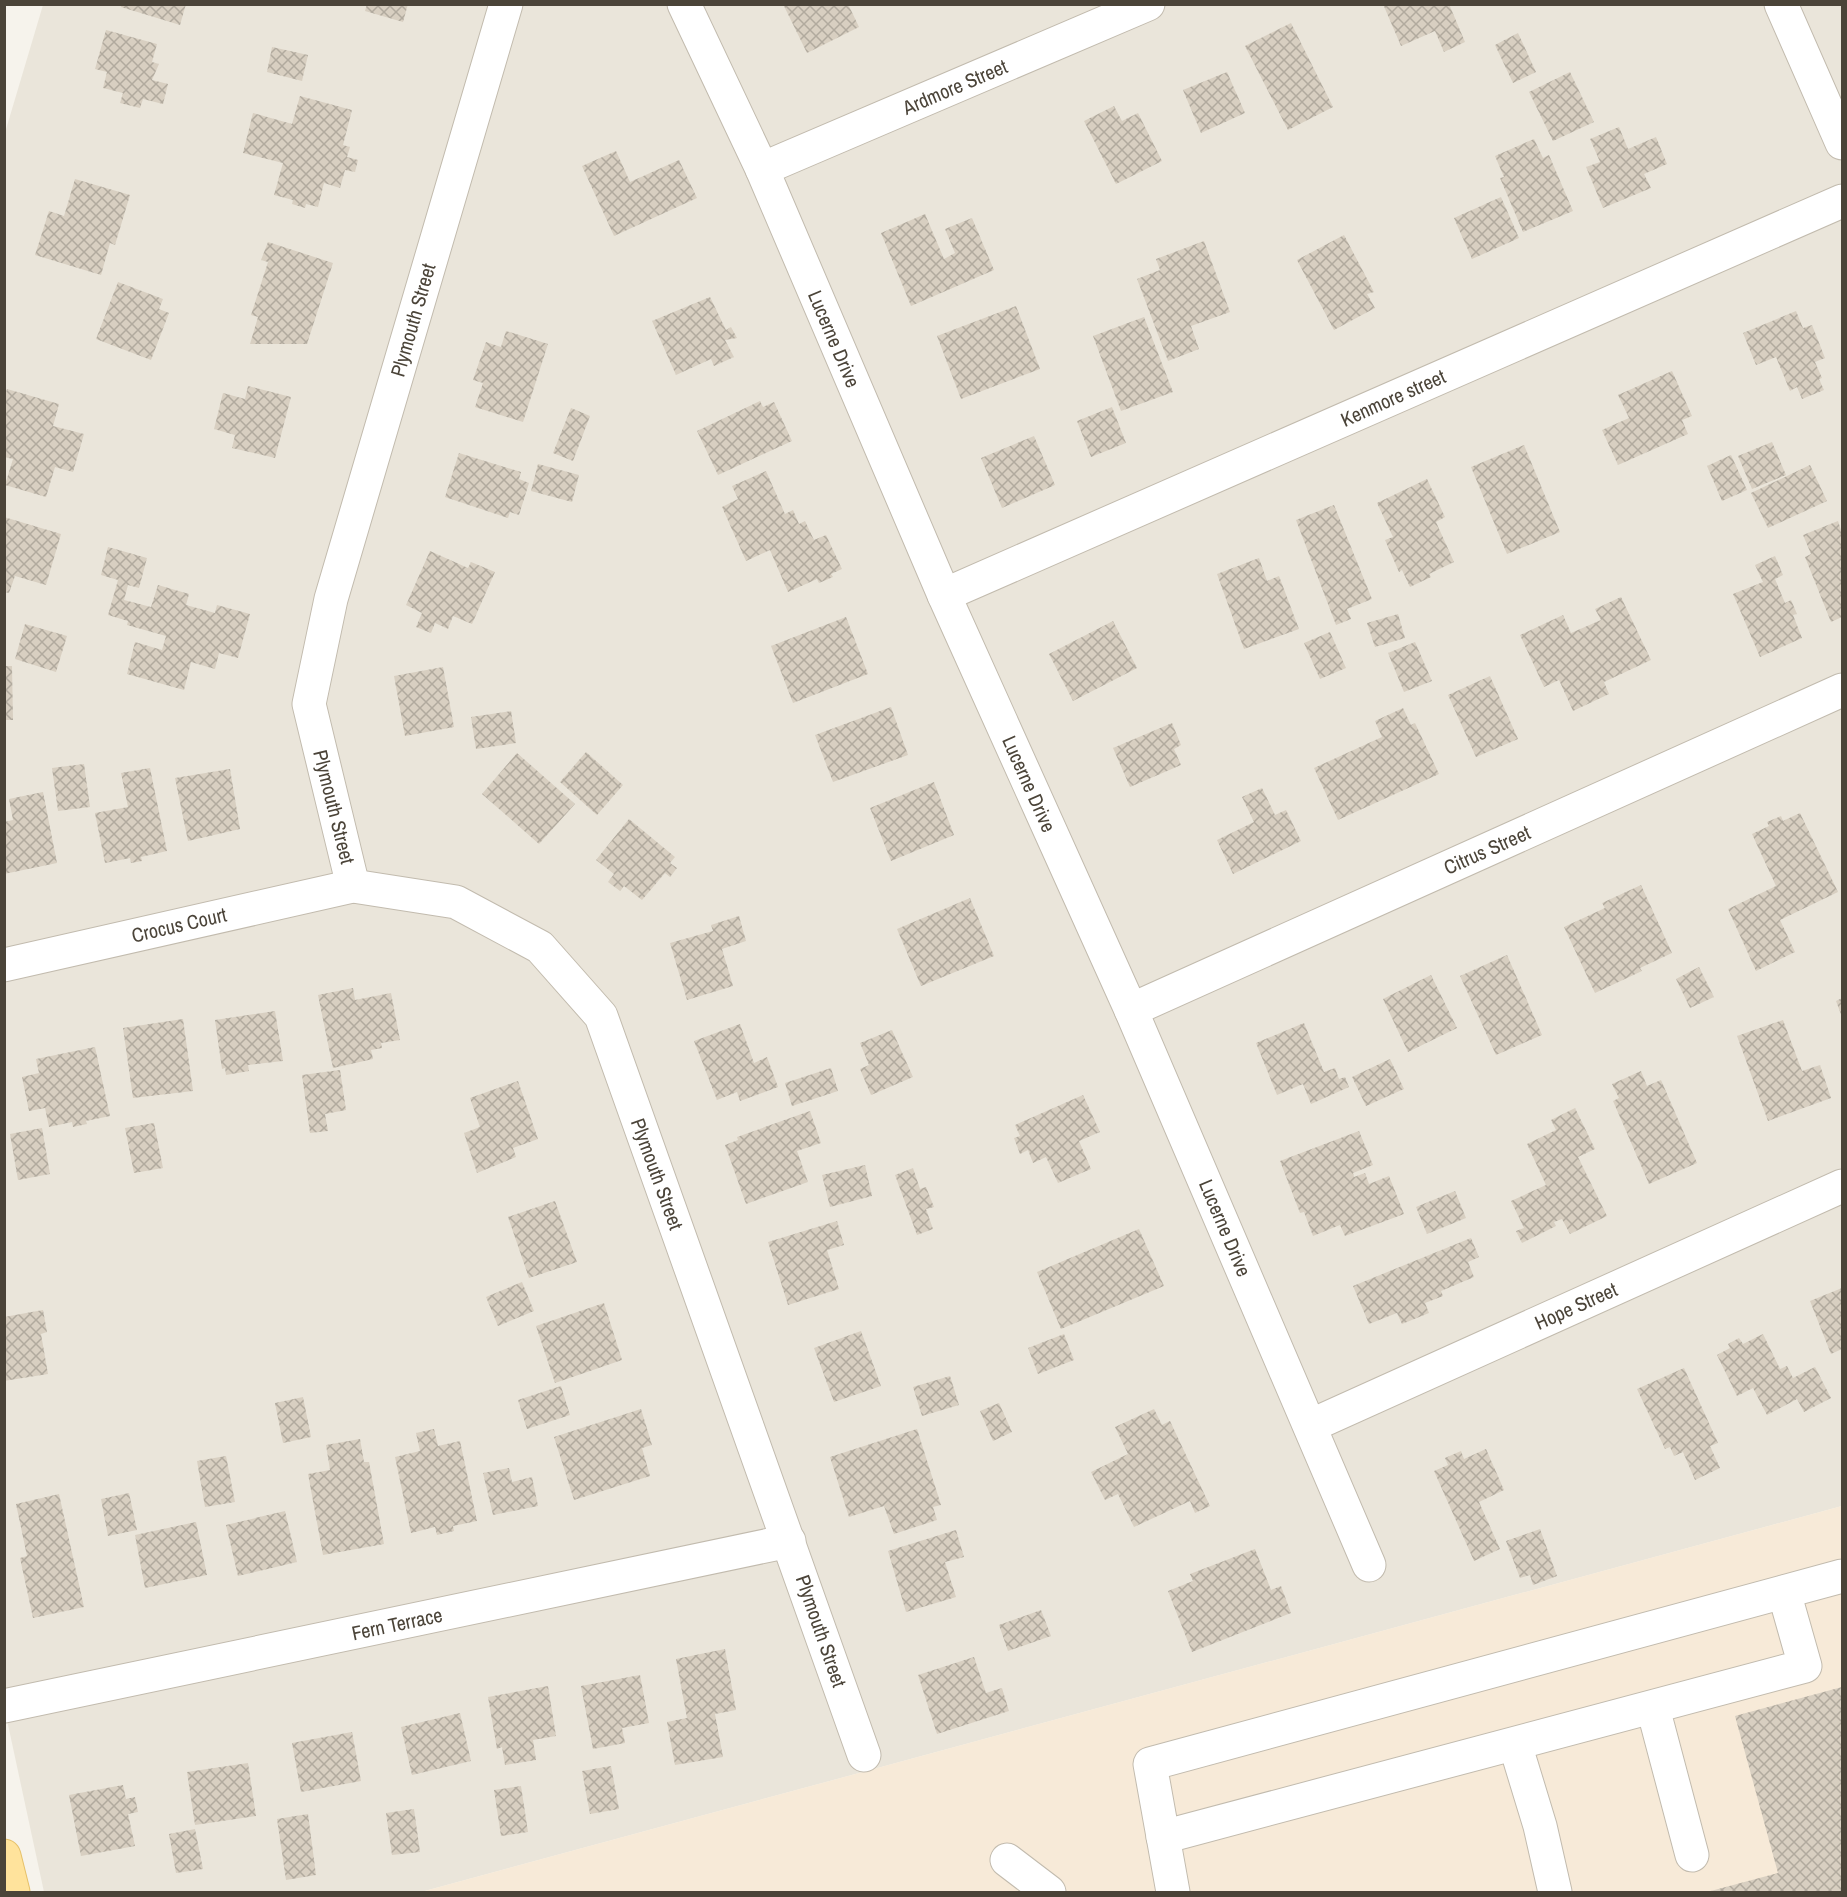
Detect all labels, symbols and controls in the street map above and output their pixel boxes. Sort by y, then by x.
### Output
street label: Ardmore Street [897,52,1012,121]
street label: Plymouth Street [383,260,442,380]
street label: Lucerne Drive [802,286,867,391]
street label: Kenmore street [1336,362,1450,433]
street label: Lucerne Drive [996,731,1063,836]
street label: Plymouth Street [307,747,362,867]
street label: Citrus Street [1439,818,1535,881]
street label: Crocus Court [129,900,229,949]
street label: Plymouth Street [625,1114,690,1234]
street label: Lucerne Drive [1193,1175,1258,1280]
street label: Hope Street [1530,1275,1622,1336]
street label: Plymouth Street [790,1571,853,1691]
street label: Fern Terrace [349,1601,445,1646]

